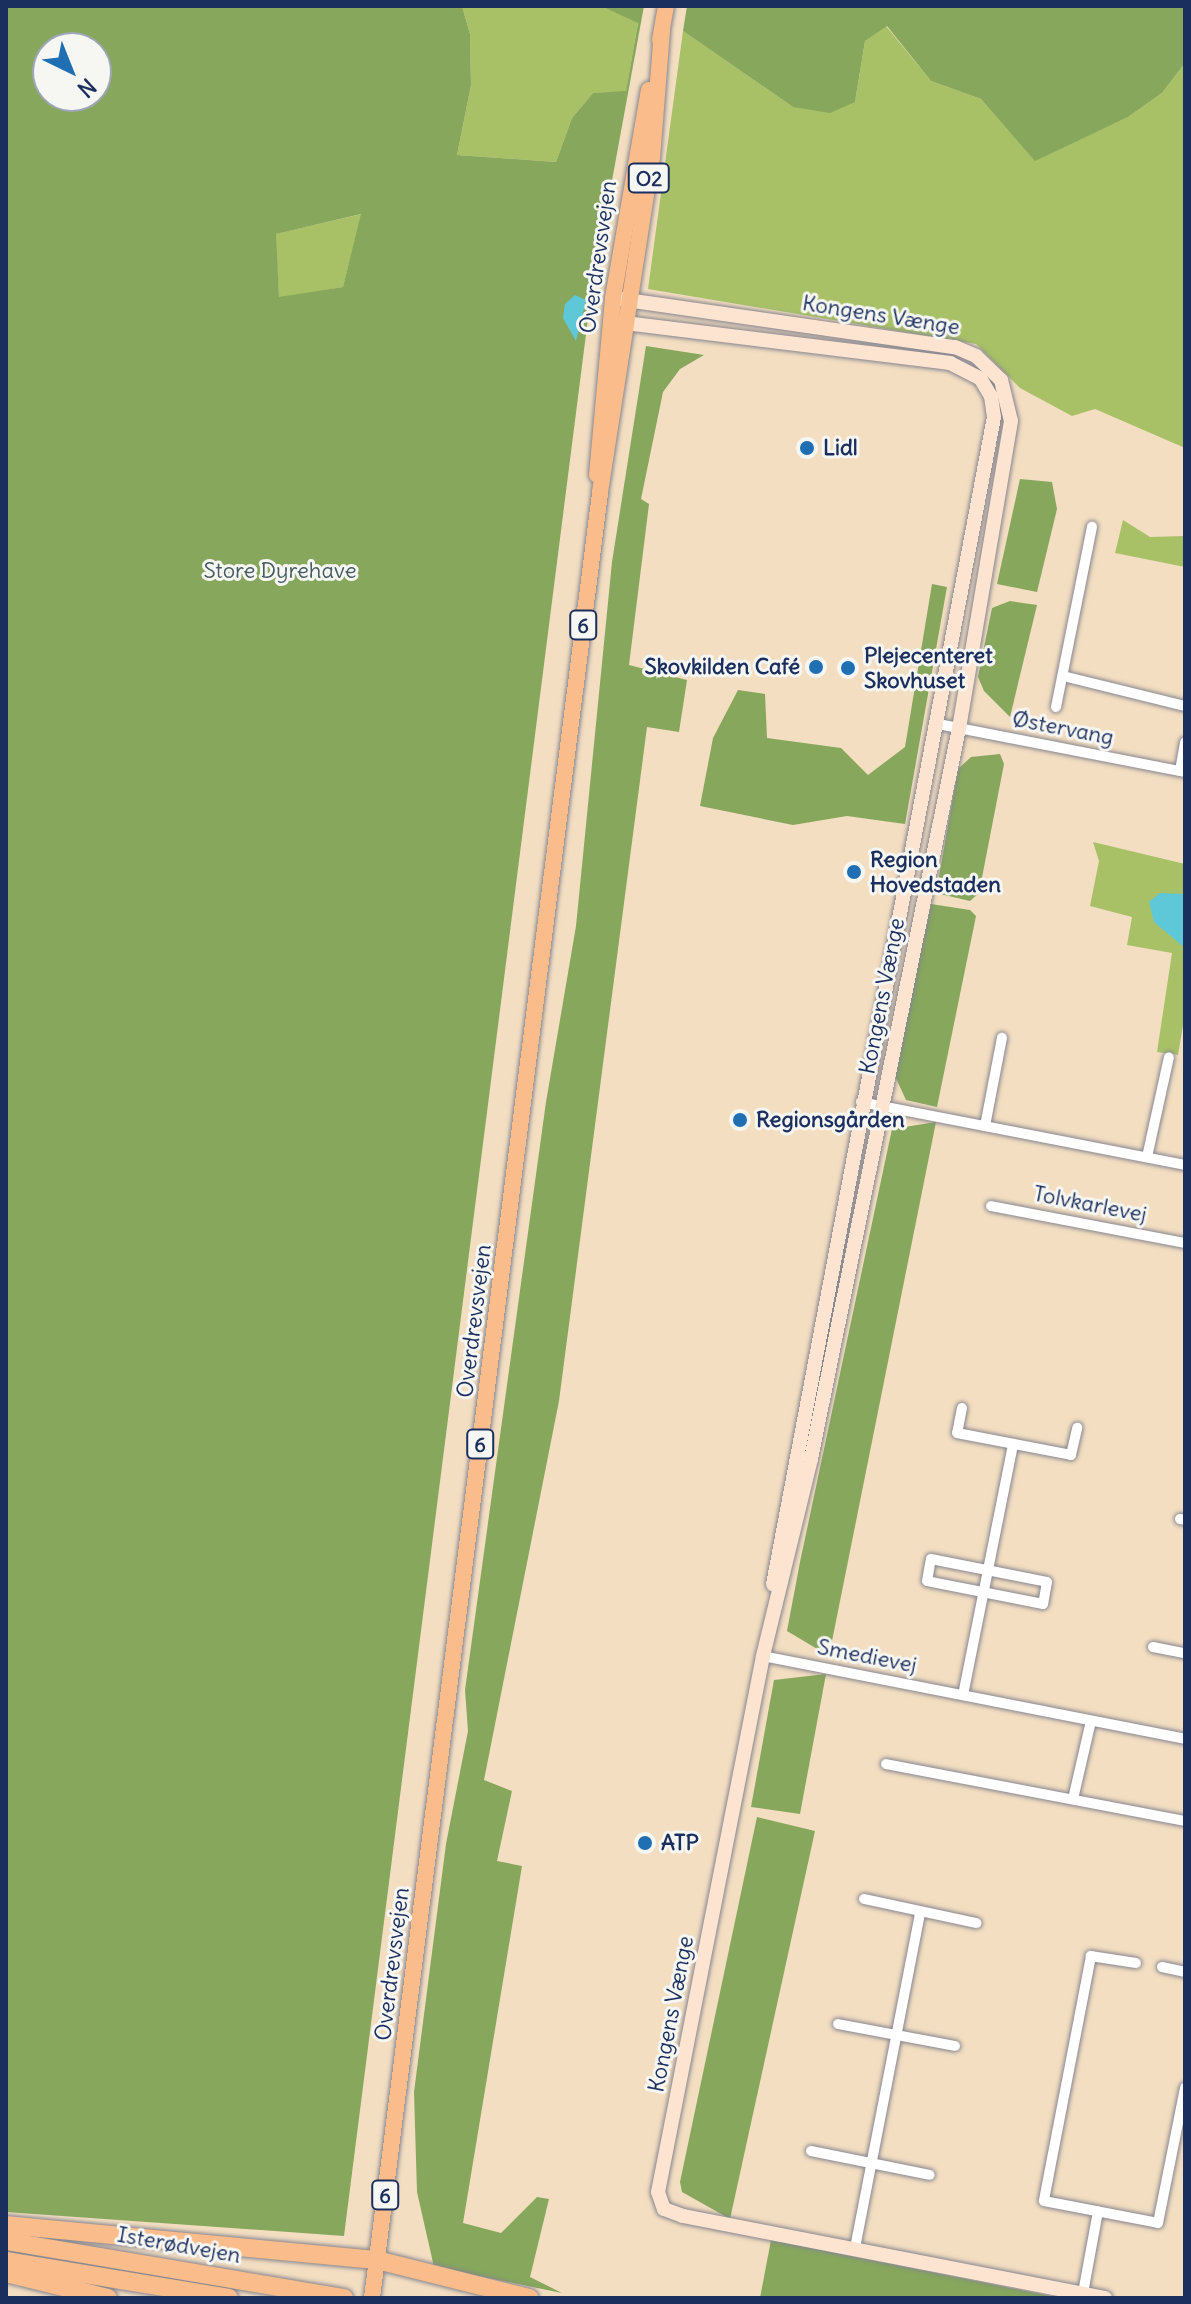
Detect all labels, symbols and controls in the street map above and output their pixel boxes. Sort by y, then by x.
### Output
north arrow [32,32,112,112]
text: N [72,73,102,104]
road number: O2 [627,162,671,194]
street label: Overdrevsvejen [574,179,622,335]
street label: Kongens Vænge [801,290,961,340]
place label: Lidl [823,435,858,461]
marker: Lidl [798,439,816,457]
park label: Store Dyrehave [203,558,357,584]
road number: 6 [569,609,597,641]
place label: Plejecenteret Skovhuset [864,642,993,694]
place label: Skovkilden Café [645,654,800,680]
marker: Skovkilden Café [807,658,825,676]
marker: Plejecenteret Skovhuset [839,659,857,677]
street label: Østervang [1010,705,1116,751]
place label: Region Hovedstaden [870,846,1001,898]
marker: Region Hovedstaden [845,863,863,881]
street label: Kongens Vænge [854,916,910,1076]
place label: Regionsgården [756,1107,905,1133]
marker: Regionsgården [731,1111,749,1129]
street label: Tolvkarlevej [1031,1180,1149,1228]
street label: Overdrevsvejen [452,1243,496,1399]
road number: 6 [466,1428,494,1460]
street label: Smedievej [815,1633,919,1679]
place label: ATP [661,1830,699,1856]
marker: ATP [636,1834,654,1852]
street label: Overdrevsvejen [370,1886,414,2042]
street label: Kongens Vænge [643,1934,699,2094]
road number: 6 [371,2179,399,2211]
street label: Isterødvejen [115,2221,243,2269]

